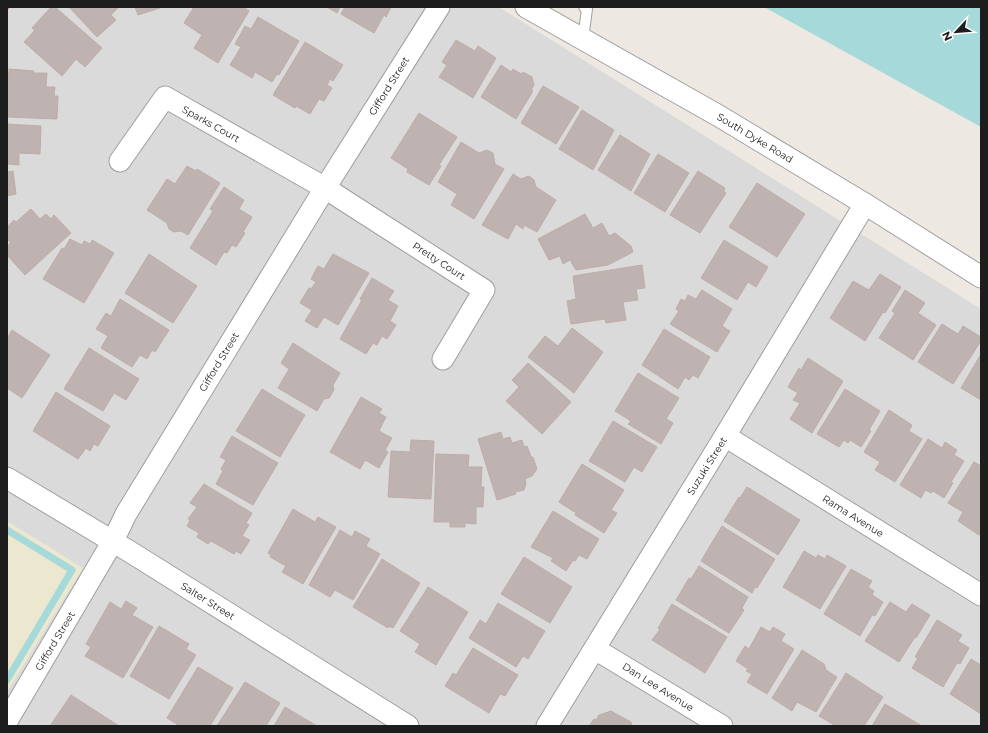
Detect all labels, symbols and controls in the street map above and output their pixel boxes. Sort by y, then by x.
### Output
north arrow [936,12,976,52]
text: N [939,29,955,43]
street label: Gifford Street [366,54,412,118]
street label: Sparks Court [180,103,242,145]
street label: South Dyke Road [714,110,796,166]
street label: Pretty Court [410,239,468,283]
street label: Gifford Street [196,330,242,394]
street label: Suzuki Street [684,434,730,498]
street label: Rama Avenue [820,492,886,540]
street label: Salter Street [179,579,237,623]
street label: Gifford Street [32,609,78,673]
street label: Dan Lee Avenue [620,660,696,714]

